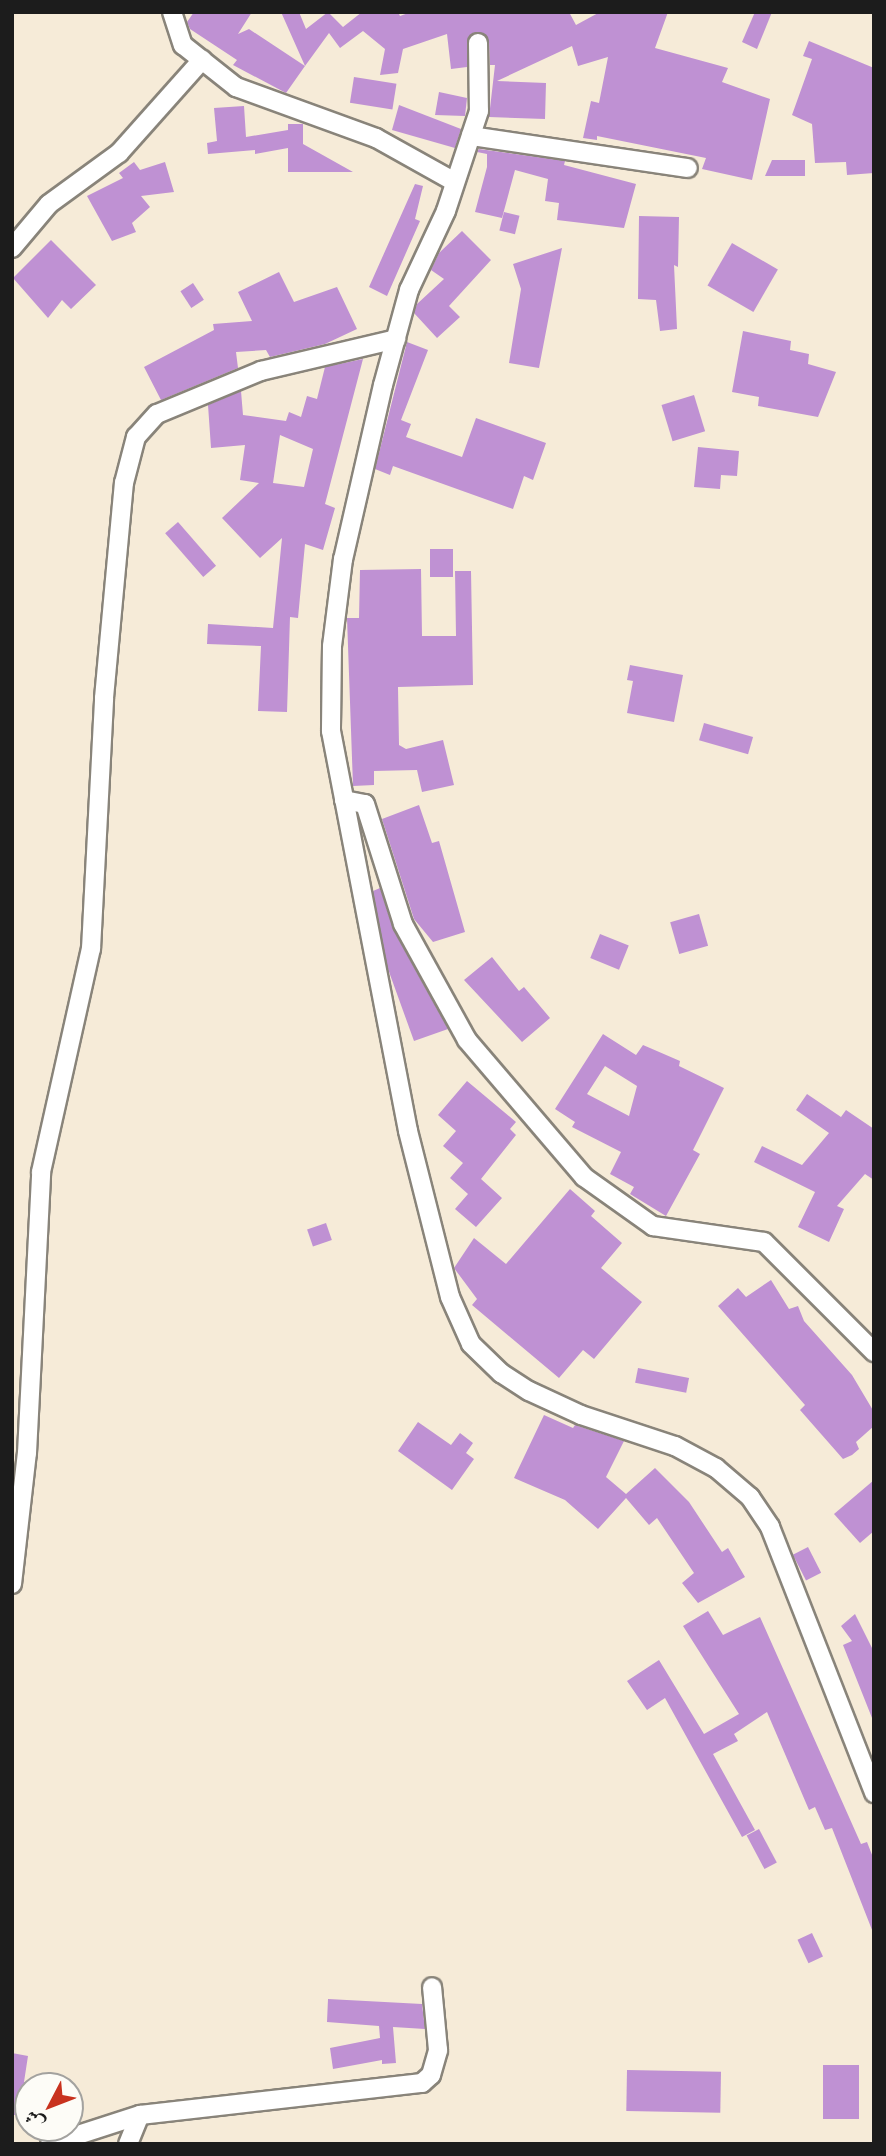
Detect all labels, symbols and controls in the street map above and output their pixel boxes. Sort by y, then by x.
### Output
north arrow [14,2072,84,2142]
text: ش [20,2105,49,2135]

